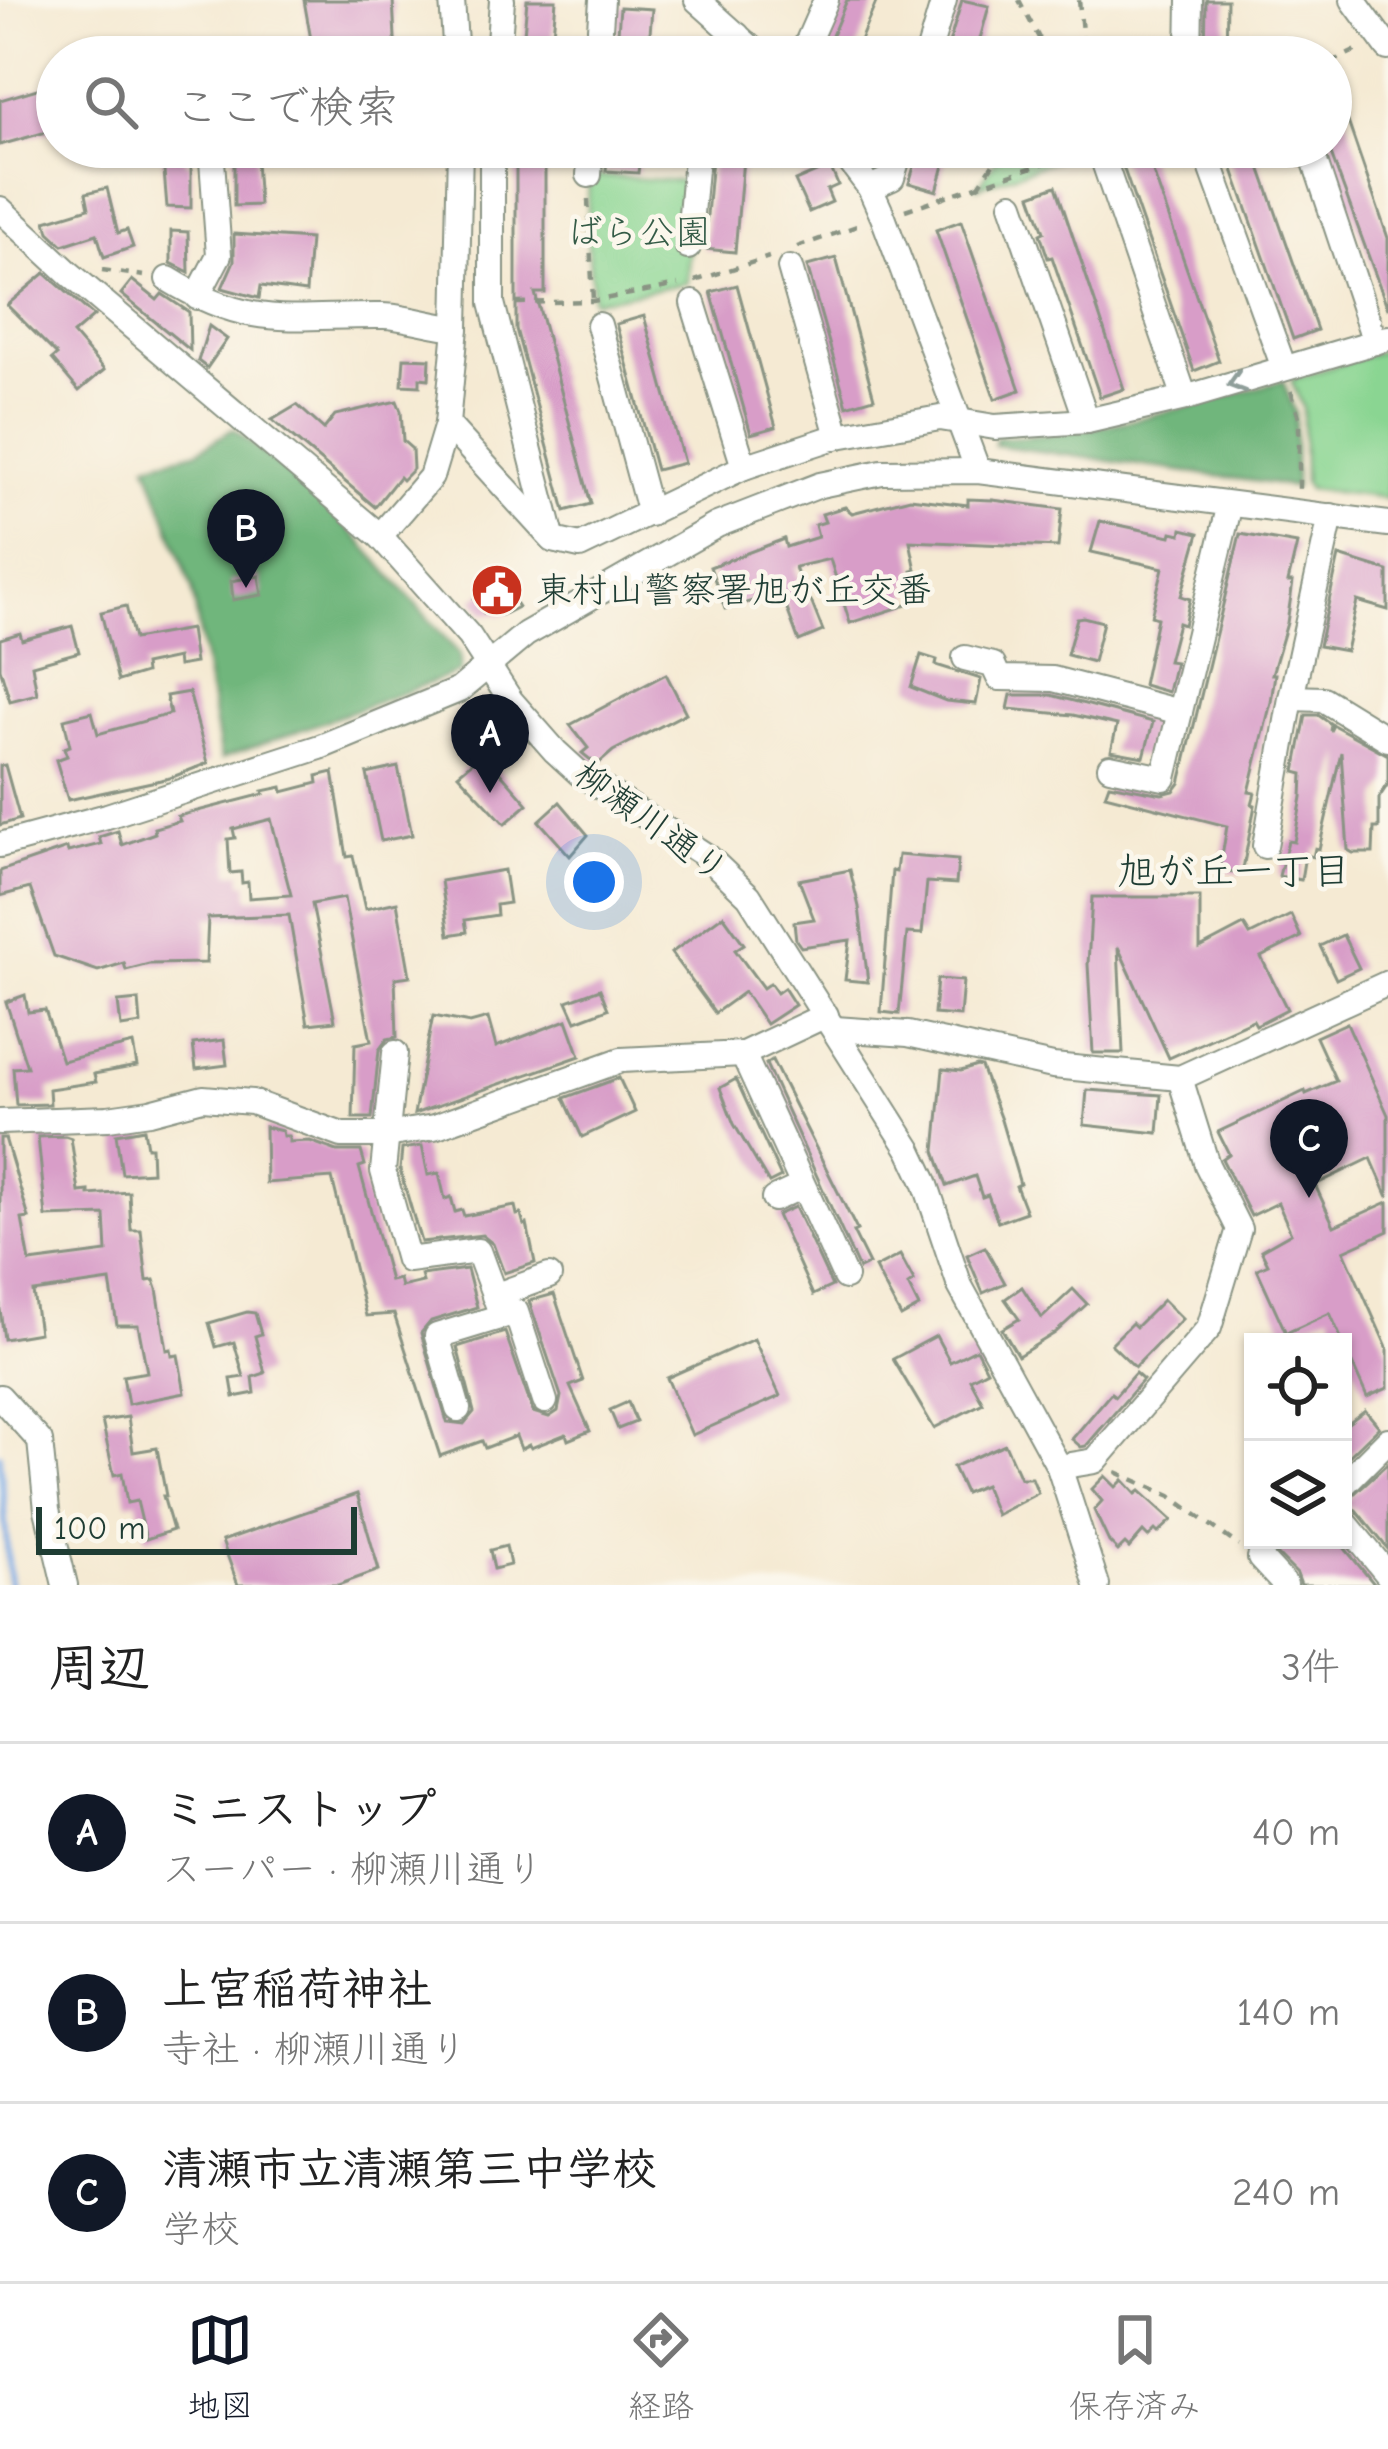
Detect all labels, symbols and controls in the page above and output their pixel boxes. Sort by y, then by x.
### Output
search box [36,36,1352,168]
icon: search [78,69,144,135]
text: ここで検索 [174,81,399,133]
park label: ばら公園 [567,212,711,253]
one-way arrow [1226,369,1247,394]
pin: B [207,489,285,588]
public building icon: 東村山警察署旭が丘交番 [469,562,525,618]
place label: 東村山警察署旭が丘交番 [536,570,932,611]
pin: A [451,694,529,793]
street label: 柳瀬川通り [566,753,736,891]
district label: 旭が丘一丁目 [1117,849,1351,894]
your location [564,852,624,912]
pin: C [1270,1099,1348,1198]
map controls [1244,1333,1352,1549]
button: locate [1244,1333,1352,1441]
button: layers [1244,1441,1352,1549]
scale bar [36,1501,357,1554]
text: 100 m [54,1509,146,1547]
text: 周辺 [48,1639,150,1698]
text: 3件 [1281,1645,1340,1690]
text: ミニストップ [162,1783,437,1835]
text: A [76,1810,98,1855]
text: 40 m [1252,1810,1340,1855]
text: スーパー · 柳瀬川通り [162,1847,544,1892]
text: 上宮稲荷神社 [162,1963,432,2015]
text: B [75,1990,99,2035]
text: 140 m [1237,1990,1340,2035]
text: 寺社 · 柳瀬川通り [162,2027,468,2072]
text: 清瀬市立清瀬第三中学校 [162,2143,657,2195]
text: C [75,2170,99,2215]
text: 240 m [1232,2170,1340,2215]
text: 学校 [162,2207,240,2252]
tab: 地図 [187,2307,253,2427]
tab: 経路 [628,2307,694,2427]
tab: 保存済み [1069,2307,1201,2427]

